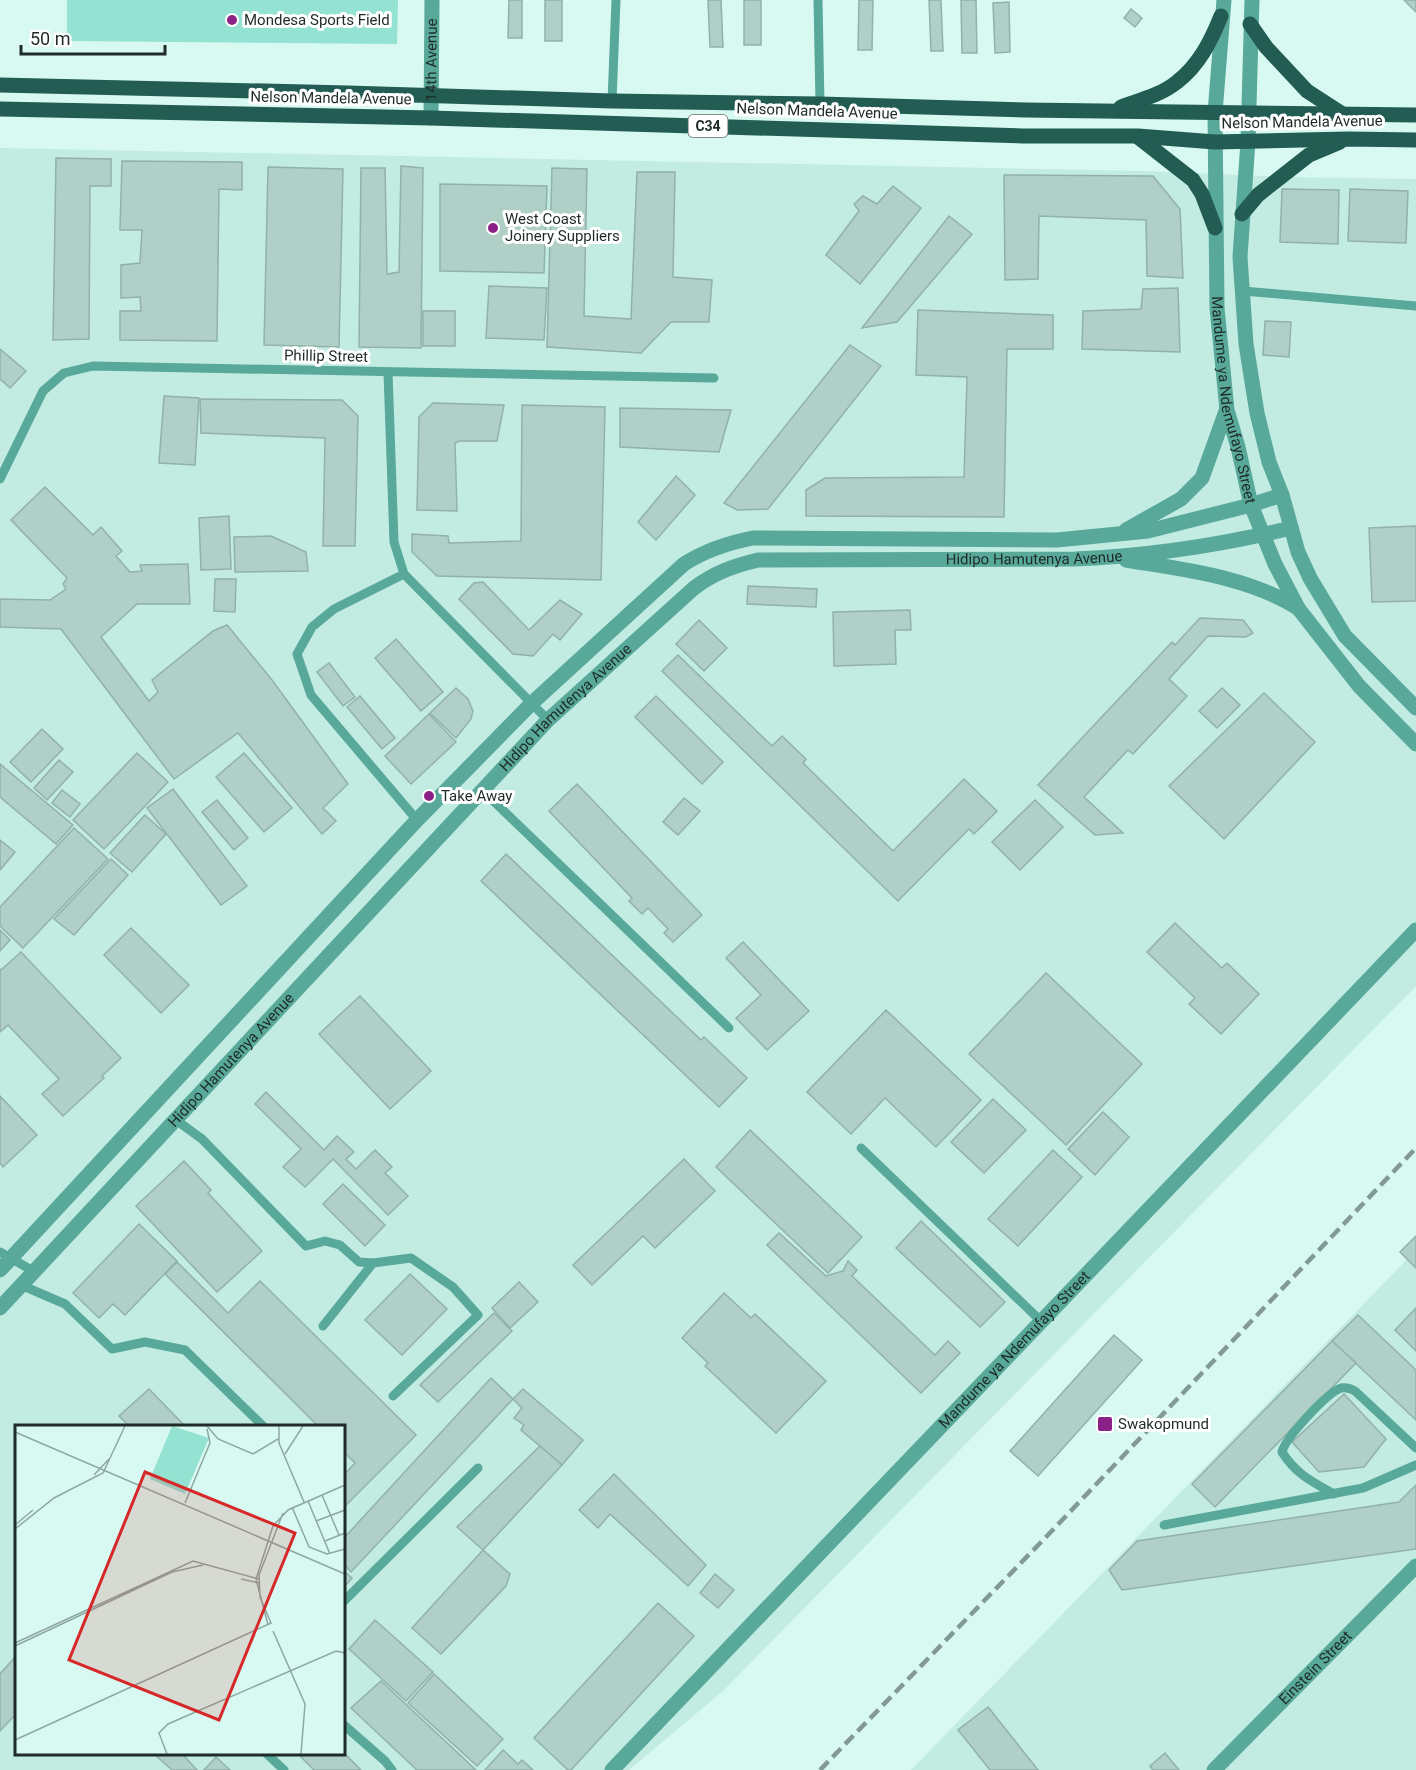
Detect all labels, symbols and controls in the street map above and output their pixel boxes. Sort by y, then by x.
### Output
place label: Mondesa Sports Field [244,11,390,29]
marker: Mondesa Sports Field [225,13,239,27]
scale bar [21,18,165,56]
street label: 14th Avenue [422,18,441,102]
text: 50 m [30,28,70,49]
street label: Nelson Mandela Avenue [250,88,412,108]
street label: Nelson Mandela Avenue [736,99,898,123]
street label: Nelson Mandela Avenue [1221,112,1383,132]
road number: C34 [688,115,728,137]
place label: West Coast Joinery Suppliers [505,210,620,245]
marker: West Coast Joinery Suppliers [486,221,500,235]
street label: Mandume ya Ndemufayo Street [1208,296,1259,506]
street label: Phillip Street [284,346,368,366]
street label: Hidipo Hamutenya Avenue [946,547,1123,568]
street label: Hidipo Hamutenya Avenue [496,640,635,775]
place label: Take Away [441,787,512,805]
marker: Take Away [422,789,436,803]
street label: Hidipo Hamutenya Avenue [164,989,298,1131]
street label: Mandume ya Ndemufayo Street [935,1267,1094,1432]
marker: Swakopmund [1096,1415,1114,1433]
place label: Swakopmund [1118,1415,1209,1433]
inset map [15,1425,345,1755]
street label: Einstein Street [1275,1627,1356,1708]

